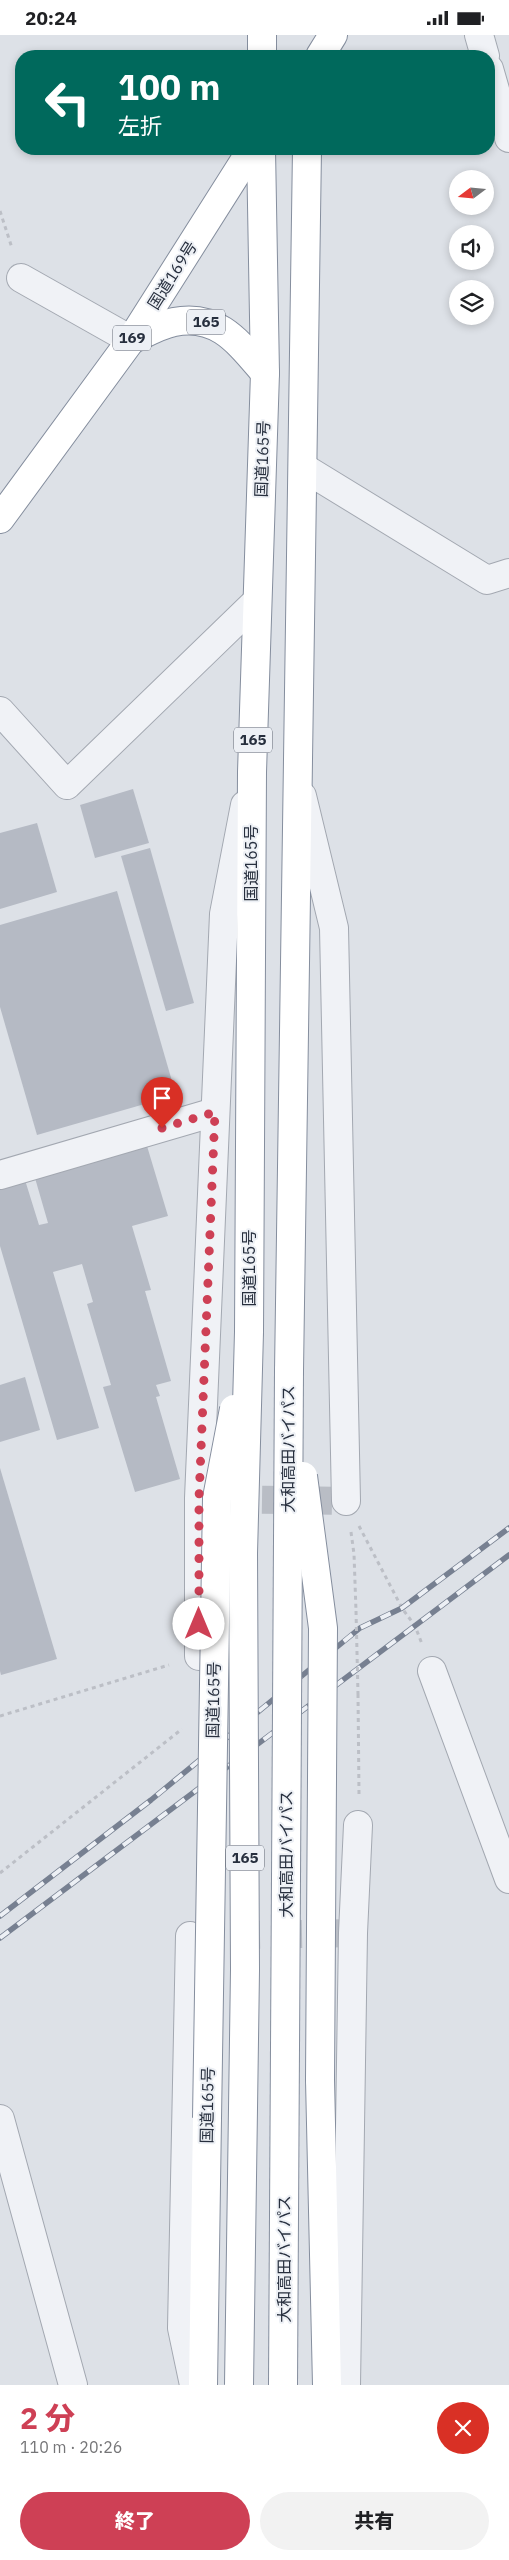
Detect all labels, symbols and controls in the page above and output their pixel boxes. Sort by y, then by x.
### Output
text: 20:24 [25,6,77,30]
text: 100 m [118,64,221,110]
icon: left [35,70,100,135]
text: 左折 [118,111,162,140]
north arrow [449,170,494,215]
map controls [449,170,494,325]
button: sound [449,225,494,270]
street label: 国道169号 [143,237,201,313]
button: layers [449,280,494,325]
road number: 165 [187,309,225,335]
road number: 169 [113,325,151,351]
street label: 国道165号 [251,420,273,498]
road number: 165 [234,727,272,753]
street label: 国道165号 [241,825,261,901]
pin [141,1077,183,1128]
icon: arrive [148,1084,176,1112]
street label: 国道165号 [239,1230,259,1306]
street label: 大和高田バイパス [278,1385,298,1513]
position arrow [172,1597,224,1649]
street label: 国道165号 [202,1661,224,1739]
street label: 大和高田バイパス [276,1790,296,1918]
road number: 165 [226,1845,264,1871]
street label: 国道165号 [196,2066,218,2144]
street label: 大和高田バイパス [274,2195,294,2323]
text: 2 分 [20,2398,75,2437]
button: close [437,2402,489,2454]
text: 110 m · 20:26 [20,2437,122,2457]
button: 終了 [20,2492,250,2550]
button: 共有 [260,2492,489,2550]

